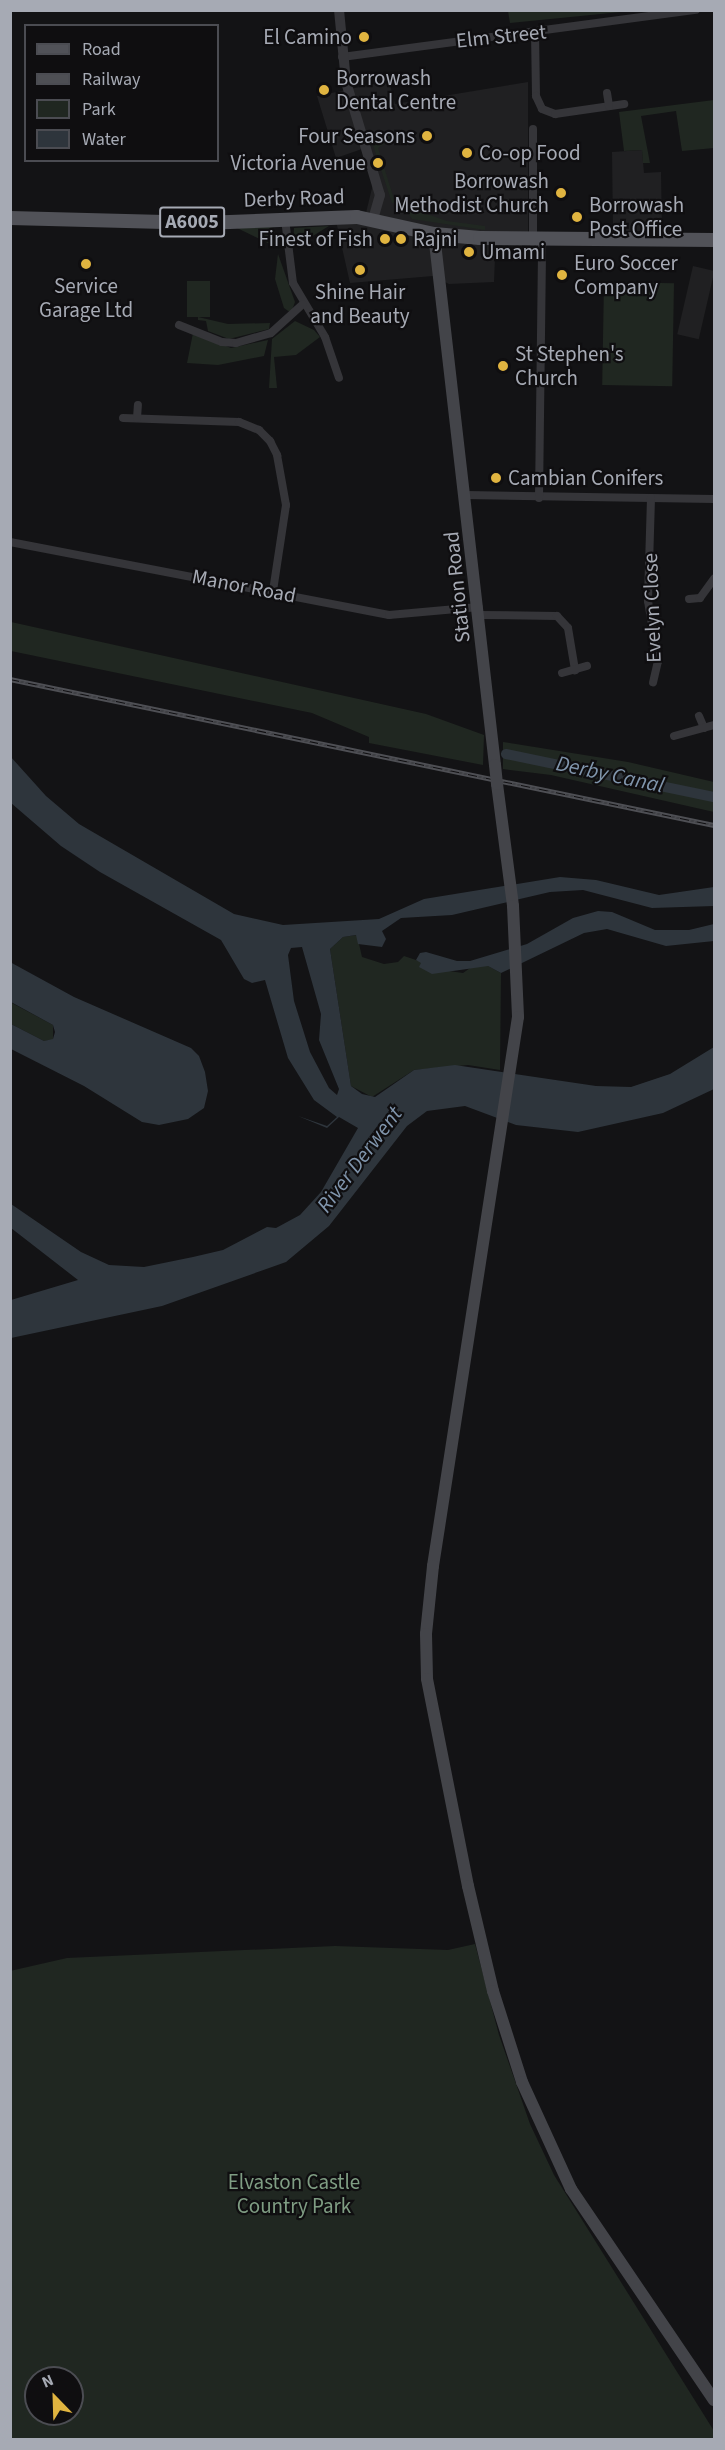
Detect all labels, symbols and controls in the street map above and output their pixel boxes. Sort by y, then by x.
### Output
street label: Elm Street [455,19,547,53]
legend [24,24,219,162]
place label: El Camino [263,24,352,50]
marker: El Camino [357,30,371,44]
text: Road [82,37,121,62]
place label: Borrowash Dental Centre [336,65,456,115]
text: Railway [82,67,141,92]
marker: Borrowash Dental Centre [317,83,331,97]
text: Park [82,97,116,122]
place label: Four Seasons [298,123,415,149]
text: Water [82,127,126,152]
marker: Four Seasons [420,129,434,143]
place label: Co-op Food [479,140,581,166]
marker: Co-op Food [460,146,474,160]
place label: Victoria Avenue [231,150,366,176]
marker: Victoria Avenue [371,156,385,170]
place label: Borrowash Methodist Church [394,168,549,218]
street label: Derby Road [243,184,345,212]
marker: Borrowash Methodist Church [554,186,568,200]
place label: Borrowash Post Office [589,192,684,242]
road number: A6005 [159,205,225,239]
marker: Borrowash Post Office [570,210,584,224]
place label: Finest of Fish [258,226,373,252]
place label: Rajni [413,226,457,252]
marker: Finest of Fish [378,232,392,246]
marker: Rajni [394,232,408,246]
place label: Umami [481,239,545,265]
marker: Umami [462,245,476,259]
place label: Euro Soccer Company [574,250,678,300]
marker: Service Garage Ltd [79,257,93,271]
marker: Shine Hair and Beauty [353,263,367,277]
marker: Euro Soccer Company [555,268,569,282]
place label: Service Garage Ltd [39,273,133,323]
place label: Shine Hair and Beauty [310,279,410,329]
place label: St Stephen's Church [515,341,624,391]
marker: St Stephen's Church [496,359,510,373]
place label: Cambian Conifers [508,465,663,491]
marker: Cambian Conifers [489,471,503,485]
street label: Station Road [439,530,475,644]
street label: Evelyn Close [637,553,667,663]
street label: Manor Road [190,564,298,608]
water label: Derby Canal [554,751,666,799]
water label: River Derwent [312,1102,408,1218]
park label: Elvaston Castle Country Park [228,2169,360,2219]
north arrow [24,2366,84,2426]
text: N [39,2369,57,2393]

